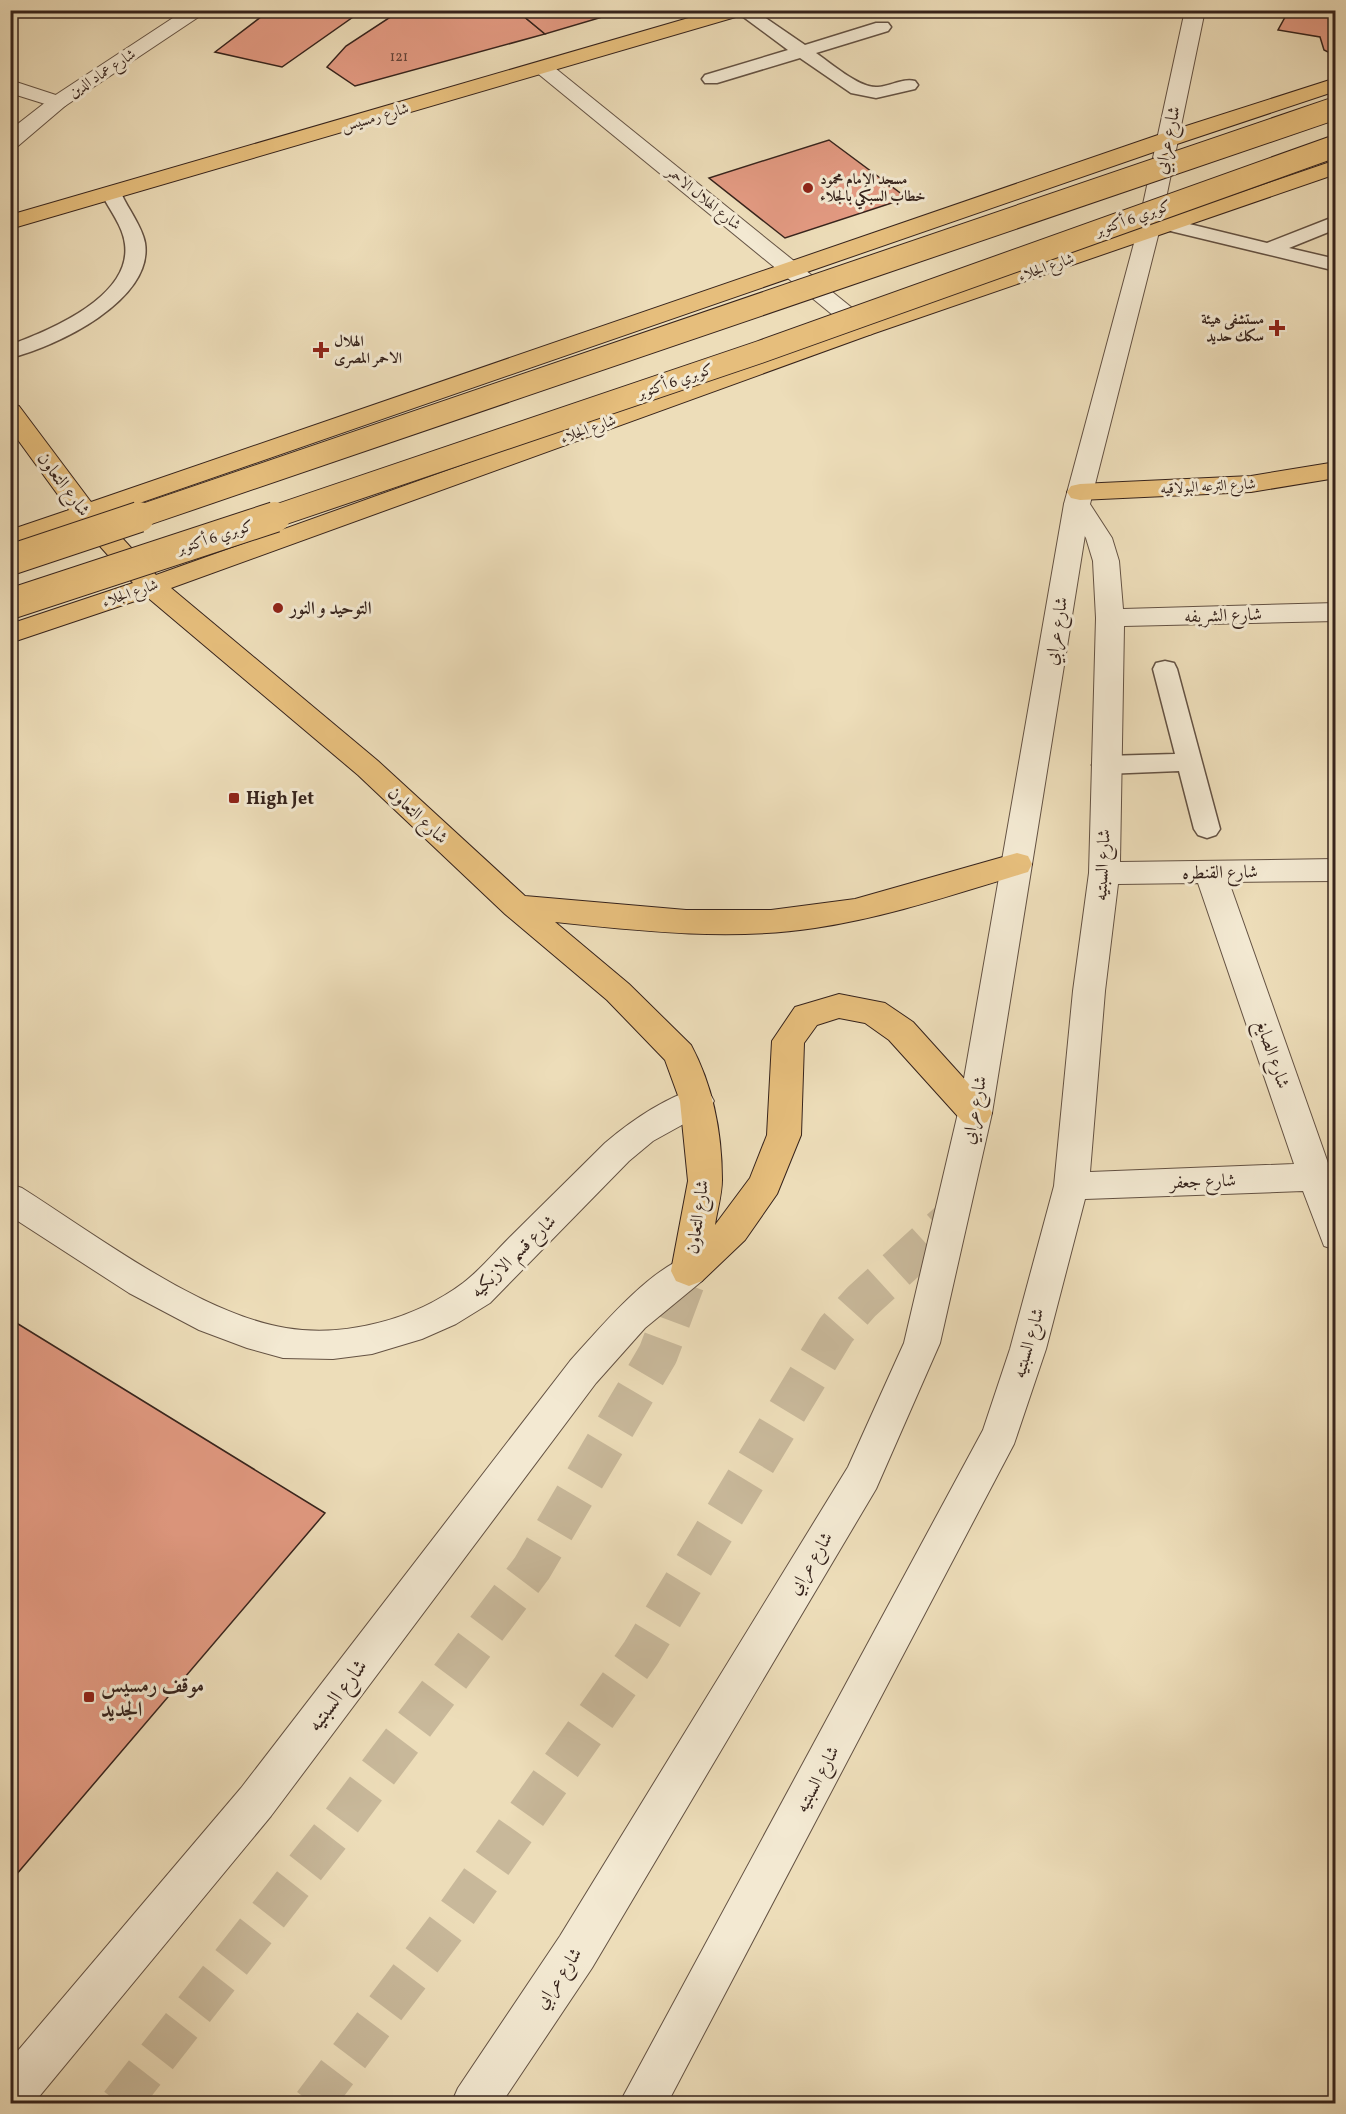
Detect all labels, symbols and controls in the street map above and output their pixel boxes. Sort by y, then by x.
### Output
street label: شارع عماد الدين [65,45,141,105]
house number: 121 [390,48,408,67]
street label: شارع رمسيس [339,99,412,139]
street label: شارع عرابي [1149,104,1189,177]
street label: شارع الهلال الاحمر [659,161,745,237]
place label: مسجد الإمام محمود خطاب السبكي بالجلاء [820,170,926,210]
marker: مسجد الإمام محمود خطاب السبكي بالجلاء [801,181,815,195]
street label: كوبري 6 أكتوبر [1090,194,1174,243]
street label: شارع الجلاء [1016,249,1078,289]
place label: مستشفى هيئة سكك حديد [1201,310,1264,348]
marker: مستشفى هيئة سكك حديد [1268,319,1286,337]
place label: الهلال الاحمر المصرى [334,332,402,370]
marker: الهلال الاحمر المصرى [312,341,330,359]
street label: كوبري 6 أكتوبر [632,358,716,406]
street label: شارع الجلاء [558,411,620,451]
street label: شارع التعاون [30,448,95,523]
street label: شارع الترعه البولاقيه [1160,475,1257,501]
street label: كوبري 6 أكتوبر [172,514,256,561]
street label: شارع الجلاء [100,575,162,615]
street label: شارع عرابي [1040,595,1076,667]
place label: التوحيد و النور [288,597,372,622]
marker: التوحيد و النور [271,601,285,615]
street label: شارع الشريفه [1184,603,1262,631]
street label: شارع التعاون [381,782,453,851]
place label: High Jet [246,787,314,812]
marker: High Jet [227,791,241,805]
street label: شارع السبتيه [1089,828,1119,902]
street label: شارع القنطره [1182,860,1258,888]
street label: شارع الصايغ [1246,1017,1295,1093]
street label: شارع عرابي [957,1074,995,1147]
street label: شارع جعفر [1168,1169,1237,1197]
street label: شارع التعاون [681,1179,717,1256]
street label: شارع قسم الازبكيه [466,1210,565,1307]
street label: شارع السبتيه [1007,1305,1052,1382]
street label: شارع عرابي [783,1528,841,1600]
street label: شارع السبتيه [301,1654,377,1739]
place label: موقف رمسيس الجديد [101,1672,204,1725]
marker: موقف رمسيس الجديد [82,1690,96,1704]
street label: شارع السبتيه [790,1742,847,1818]
street label: شارع عرابي [530,1943,590,2015]

